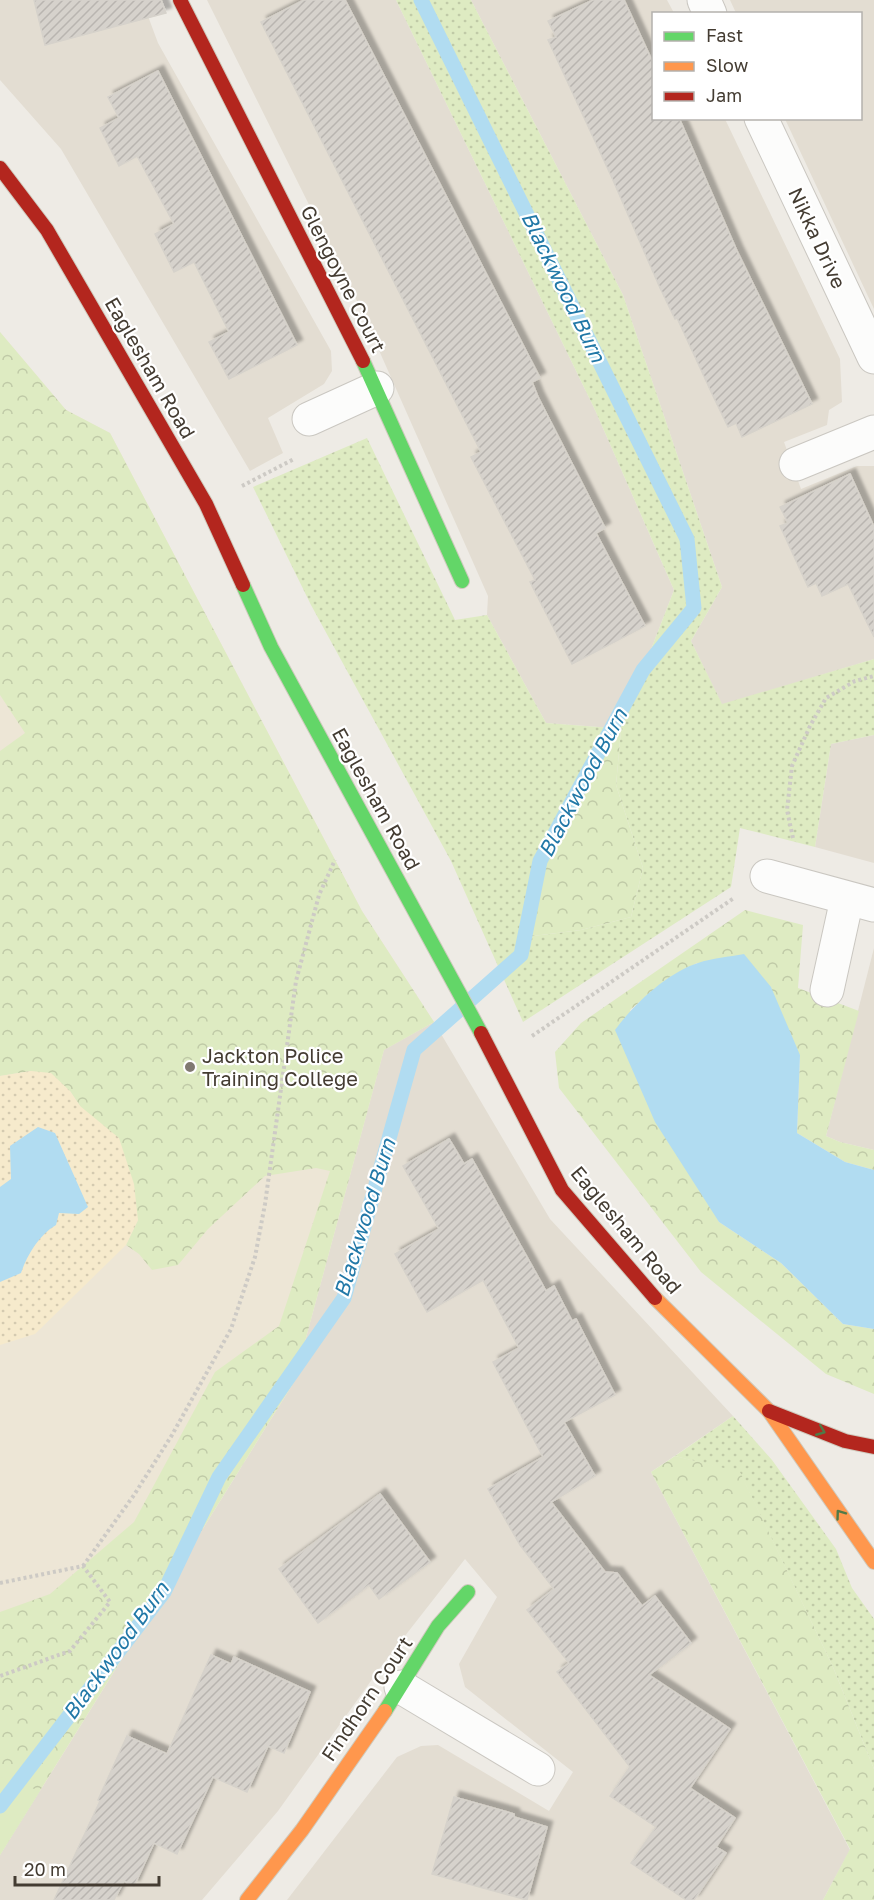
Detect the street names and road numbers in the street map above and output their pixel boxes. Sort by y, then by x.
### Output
street label: Nikka Drive [784,183,852,292]
street label: Glengoyne Court [296,201,391,356]
street label: Eaglesham Road [101,293,201,442]
street label: Eaglesham Road [328,723,426,874]
street label: Eaglesham Road [566,1161,687,1298]
street label: Findhorn Court [316,1632,417,1765]

